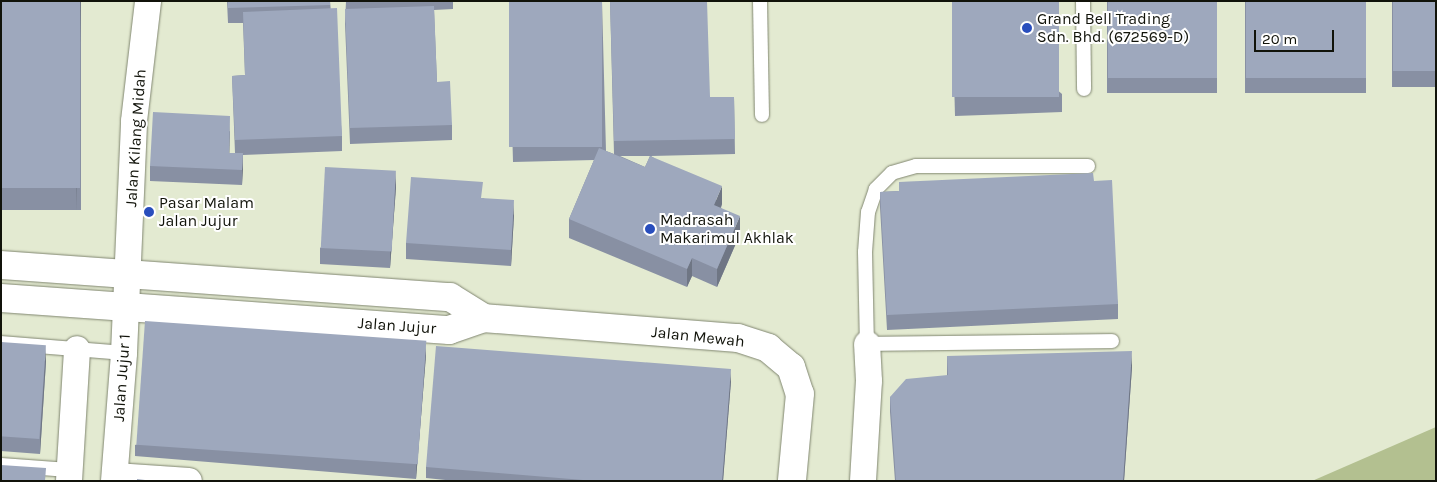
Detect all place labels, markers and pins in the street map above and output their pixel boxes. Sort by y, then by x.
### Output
place label: Grand Bell Trading Sdn. Bhd. (672569-D) [1037,9,1189,47]
marker: Grand Bell Trading Sdn. Bhd. (672569-D) [1021,22,1033,34]
place label: Pasar Malam Jalan Jujur [159,193,254,231]
marker: Pasar Malam Jalan Jujur [143,206,155,218]
place label: Madrasah Makarimul Akhlak [660,210,794,248]
marker: Madrasah Makarimul Akhlak [644,223,656,235]

